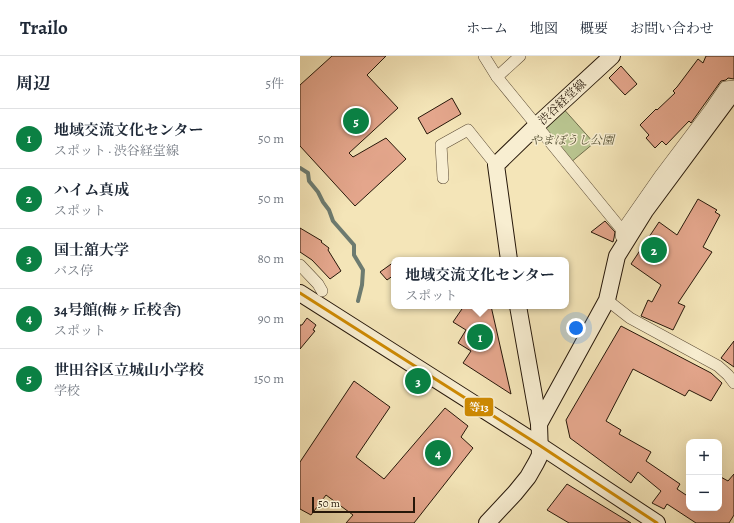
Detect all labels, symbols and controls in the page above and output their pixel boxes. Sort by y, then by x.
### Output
text: Trailo [20,15,68,41]
text: ホーム [466,19,508,38]
text: 地図 [530,19,558,38]
text: 概要 [580,19,608,38]
text: お問い合わせ [630,19,714,38]
text: 周辺 [16,72,50,95]
text: 5件 [265,75,284,92]
street label: 渋谷経堂線 [535,76,589,128]
pin: 5 [343,106,369,136]
text: 地域交流文化センター [54,120,203,140]
text: 1 [27,130,31,147]
text: 50 m [258,130,284,147]
park label: やまぼうし公園 [530,132,616,148]
text: スポット · 渋谷経堂線 [54,142,179,159]
text: ハイム真成 [54,180,129,200]
text: 2 [26,190,32,207]
text: 50 m [258,190,284,207]
text: スポット [54,202,106,219]
pin: 2 [641,235,667,265]
text: 国士舘大学 [54,240,129,260]
text: 3 [26,250,32,267]
text: 80 m [257,250,284,267]
popup [391,257,569,309]
text: バス停 [54,262,93,279]
text: 地域交流文化センター [405,265,555,285]
text: スポット [405,287,457,304]
text: 34号館(梅ヶ丘校舎) [54,300,181,320]
text: 4 [26,310,32,327]
text: 90 m [258,310,284,327]
your location [566,318,586,338]
text: スポット [54,322,106,339]
pin: 1 [467,322,493,352]
text: 世田谷区立城山小学校 [54,360,204,380]
pin: 3 [405,366,431,396]
text: 5 [26,370,32,387]
text: 150 m [254,370,284,387]
text: 学校 [54,382,80,399]
line badge: 等13 [464,397,494,417]
text: 等13 [469,400,489,415]
pin: 4 [425,438,451,468]
map controls [686,439,722,511]
button: + [686,439,722,475]
button: − [686,475,722,511]
scale bar [312,495,415,514]
text: 50 m [318,496,340,511]

